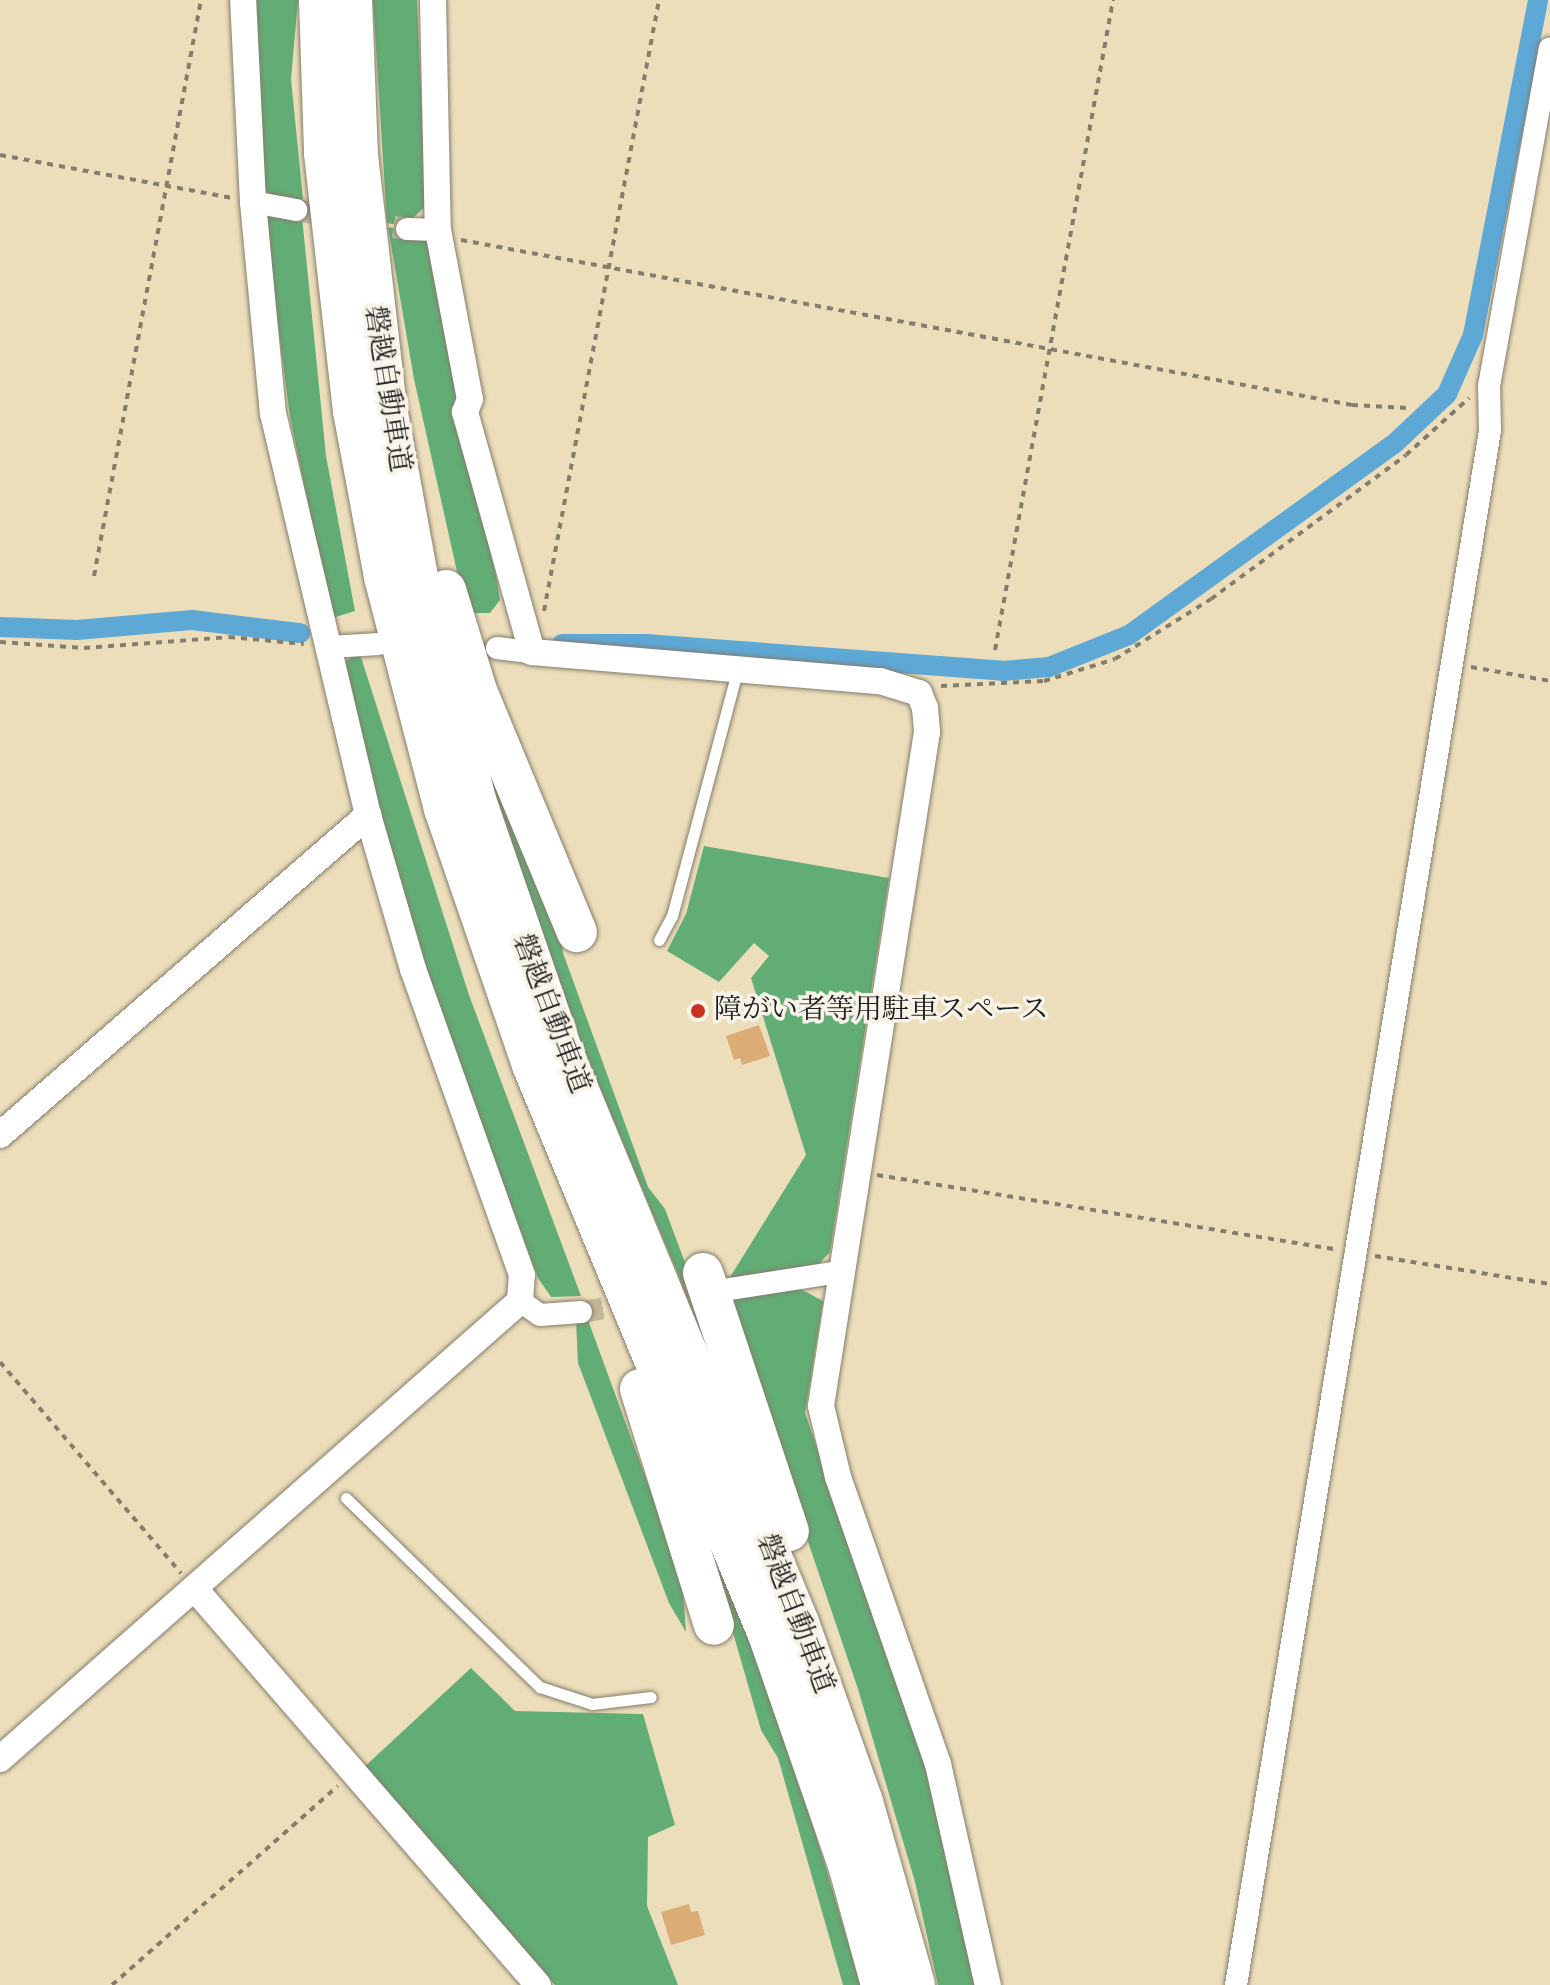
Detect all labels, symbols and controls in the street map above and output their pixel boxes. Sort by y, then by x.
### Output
street label: 磐越自動車道 [356,303,416,475]
street label: 磐越自動車道 [504,930,596,1098]
place label: 障がい者等用駐車スペース [714,994,1050,1028]
marker: 障がい者等用駐車スペース [689,1002,707,1020]
street label: 磐越自動車道 [748,1530,840,1698]

